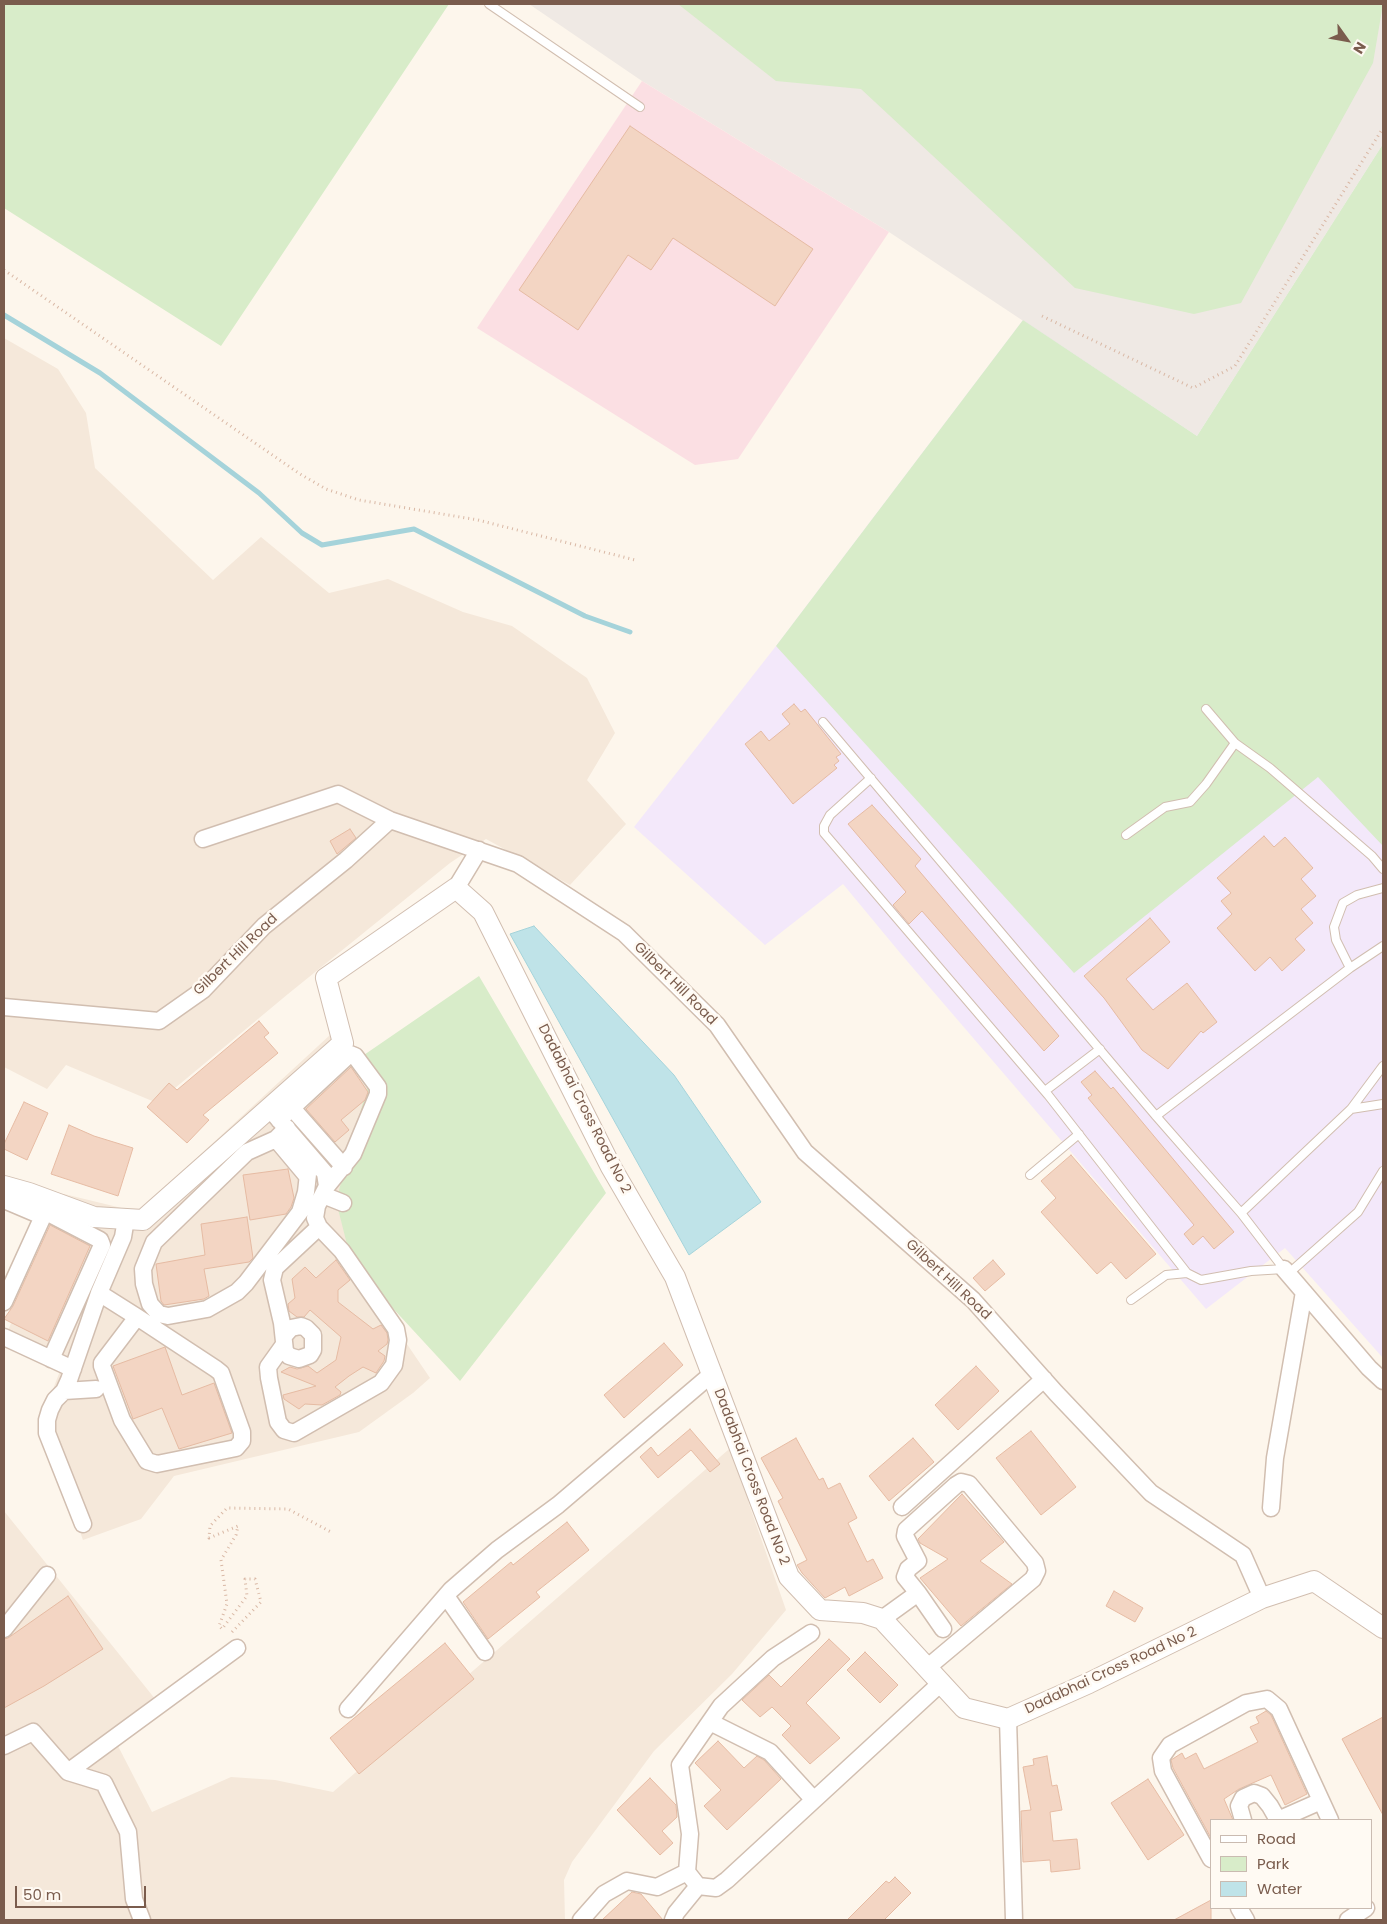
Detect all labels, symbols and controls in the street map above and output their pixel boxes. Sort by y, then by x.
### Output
north arrow [1322,15,1372,65]
text: N [1348,38,1371,58]
street label: Gilbert Hill Road [191,911,281,999]
street label: Gilbert Hill Road [630,939,720,1029]
street label: Dadabhai Cross Road No 2 [534,1022,634,1196]
street label: Gilbert Hill Road [902,1236,994,1324]
street label: Dadabhai Cross Road No 2 [710,1386,792,1568]
street label: Dadabhai Cross Road No 2 [1023,1624,1199,1718]
legend [1210,1819,1372,1909]
text: Road [1257,1828,1296,1849]
text: Park [1257,1853,1289,1874]
scale bar [18,1876,149,1908]
text: Water [1257,1878,1302,1899]
text: 50 m [23,1884,61,1905]

